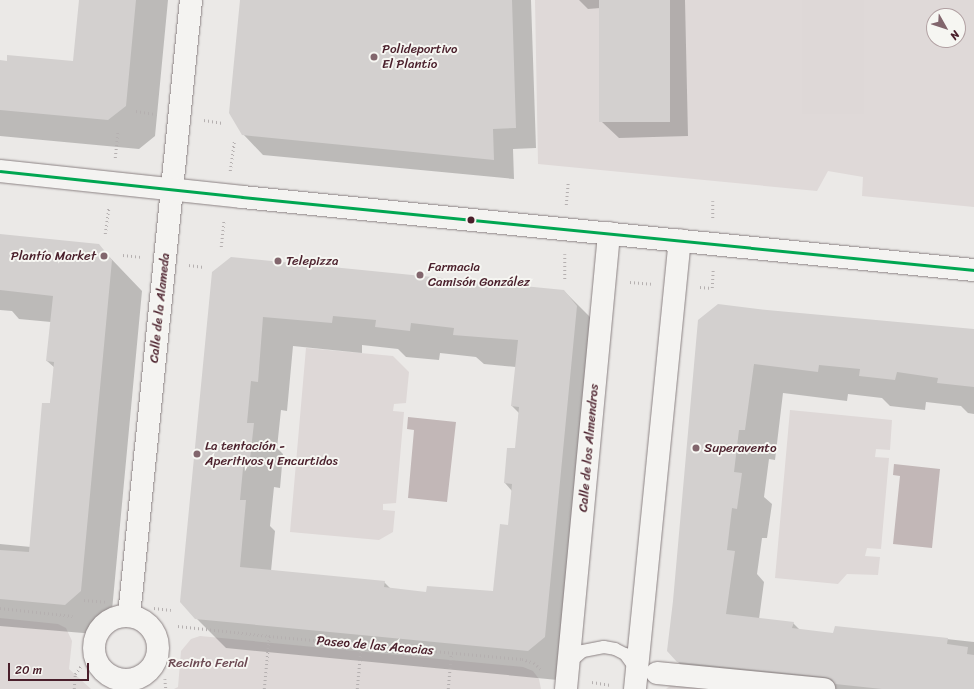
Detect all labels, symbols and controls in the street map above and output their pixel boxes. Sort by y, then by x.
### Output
north arrow [926,8,966,48]
text: N [945,26,965,44]
place label: Polideportivo El Plantío [382,42,457,73]
marker: Polideportivo El Plantío [369,52,379,62]
unlabelled marker [466,215,476,225]
place label: Plantío Market [11,248,96,264]
marker: Plantío Market [99,251,109,261]
street label: Calle de la Alameda [146,252,174,364]
place label: Telepizza [286,253,338,269]
marker: Telepizza [273,256,283,266]
place label: Farmacia Camisón González [428,260,530,291]
marker: Farmacia Camisón González [415,270,425,280]
street label: Calle de los Almendros [576,383,602,513]
place label: La tentación - Aperitivos y Encurtidos [205,439,338,470]
place label: Superavento [704,440,777,456]
marker: Superavento [691,443,701,453]
marker: La tentación - Aperitivos y Encurtidos [192,449,202,459]
street label: Paseo de las Acacias [316,633,434,659]
scale bar [10,655,91,681]
park label: Recinto Ferial [168,655,248,671]
text: 20 m [15,659,42,681]

